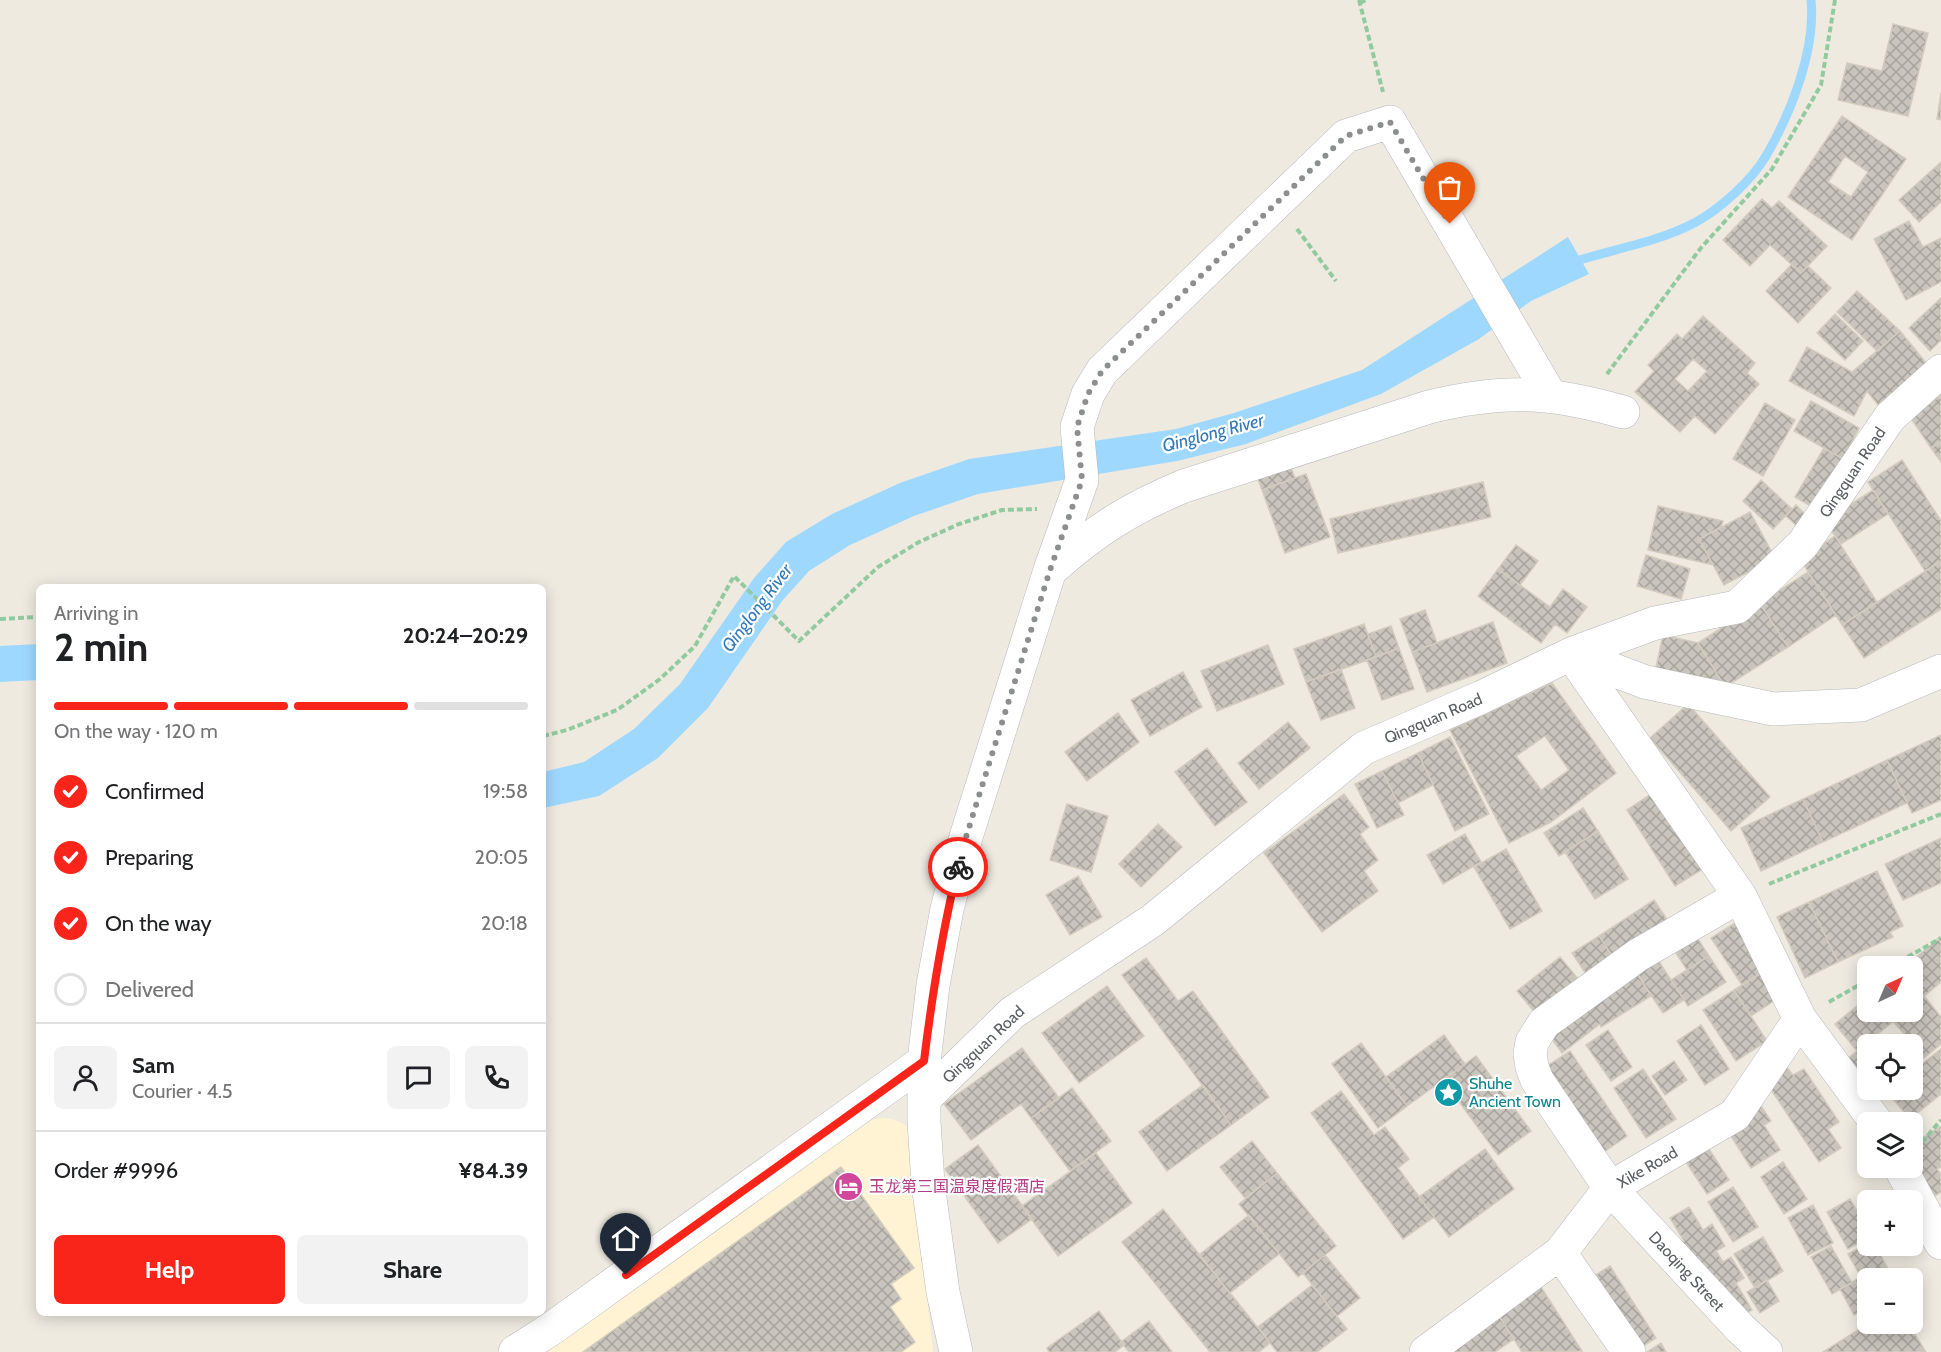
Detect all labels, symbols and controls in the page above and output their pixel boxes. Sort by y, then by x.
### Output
pin [1424,162,1475,224]
icon: bag [1433,171,1466,204]
water label: Qinglong River [1160,409,1268,457]
street label: Qingquan Road [1815,424,1890,521]
water label: Qinglong River [717,559,798,656]
text: Arriving in [54,601,138,625]
text: 20:24–20:29 [403,622,528,649]
text: 2 min [54,623,148,671]
street label: Qingquan Road [1381,689,1485,748]
text: On the way · 120 m [54,719,218,743]
icon: check [54,775,87,808]
text: Confirmed [105,778,204,805]
text: 19:58 [483,779,528,803]
courier [928,837,988,897]
icon: check [54,841,87,874]
text: Preparing [105,844,193,871]
text: 20:05 [475,845,528,869]
icon: bike [942,851,975,884]
icon: check [54,907,87,940]
text: On the way [105,910,212,937]
text: 20:18 [481,911,528,935]
north arrow [1857,956,1923,1022]
map controls [1857,956,1923,1334]
text: Delivered [105,976,194,1003]
street label: Qingquan Road [939,1002,1028,1087]
button: locate [1857,1034,1923,1100]
button: person [54,1046,117,1109]
button: chat [387,1046,450,1109]
button: phone [465,1046,528,1109]
text: Sam [132,1052,175,1079]
place label: Shuhe Ancient Town [1469,1074,1561,1111]
place icon: Shuhe Ancient Town [1432,1076,1464,1108]
text: Courier · 4.5 [132,1079,233,1103]
button: layers [1857,1112,1923,1178]
street label: Xike Road [1614,1143,1681,1192]
text: Order #9996 [54,1157,178,1184]
text: ¥84.39 [459,1157,528,1184]
hotel icon: 玉龙第三国温泉度假酒店 [832,1170,864,1202]
place label: 玉龙第三国温泉度假酒店 [869,1177,1045,1196]
button: + [1857,1190,1923,1256]
pin [600,1213,651,1275]
icon: home [609,1222,642,1255]
street label: Daoqing Street [1645,1228,1729,1316]
button: Help [54,1235,285,1304]
button: Share [297,1235,528,1304]
button: − [1857,1268,1923,1334]

